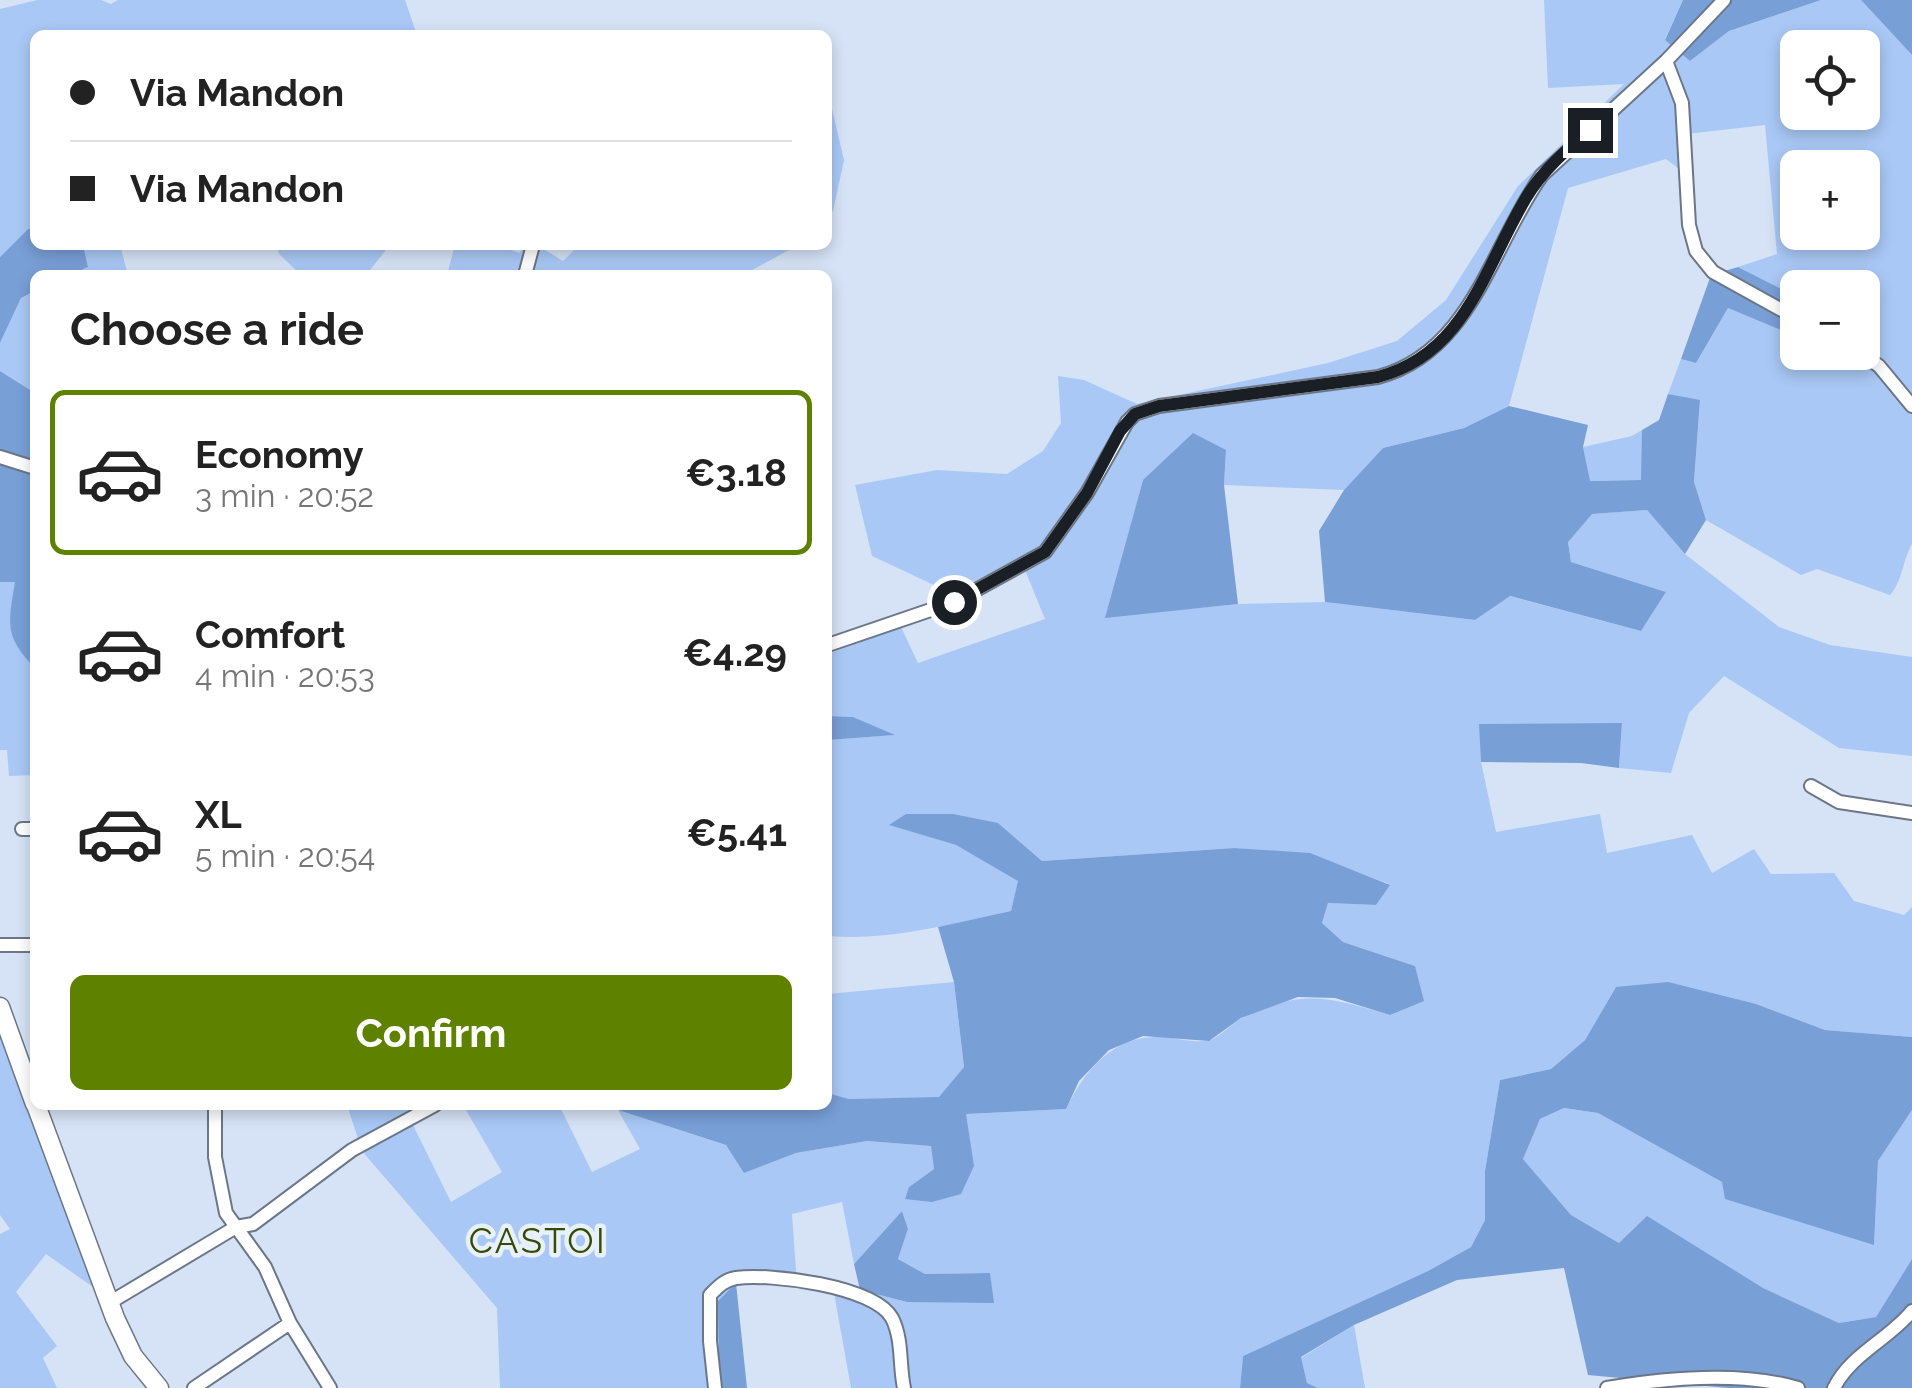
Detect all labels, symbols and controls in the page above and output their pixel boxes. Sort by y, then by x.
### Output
map controls [1780,30,1880,370]
button: locate [1780,30,1880,130]
text: Via Mandon [130,70,344,115]
route end [1568,108,1613,153]
button: + [1780,150,1880,250]
text: Via Mandon [130,166,344,211]
button: − [1780,270,1880,370]
text: Choose a ride [70,303,364,356]
icon: car [75,428,165,518]
text: Economy [195,432,364,477]
text: €3.18 [685,450,787,495]
text: 3 min · 20:52 [195,477,374,514]
route start [932,580,977,625]
icon: car [75,608,165,698]
text: Comfort [195,612,345,657]
text: €4.29 [683,630,787,675]
text: 4 min · 20:53 [195,657,375,694]
icon: car [75,788,165,878]
text: XL [195,792,242,837]
text: €5.41 [687,810,787,855]
text: 5 min · 20:54 [195,837,375,874]
button: Confirm [70,975,792,1090]
district label: CASTOI [469,1220,607,1261]

